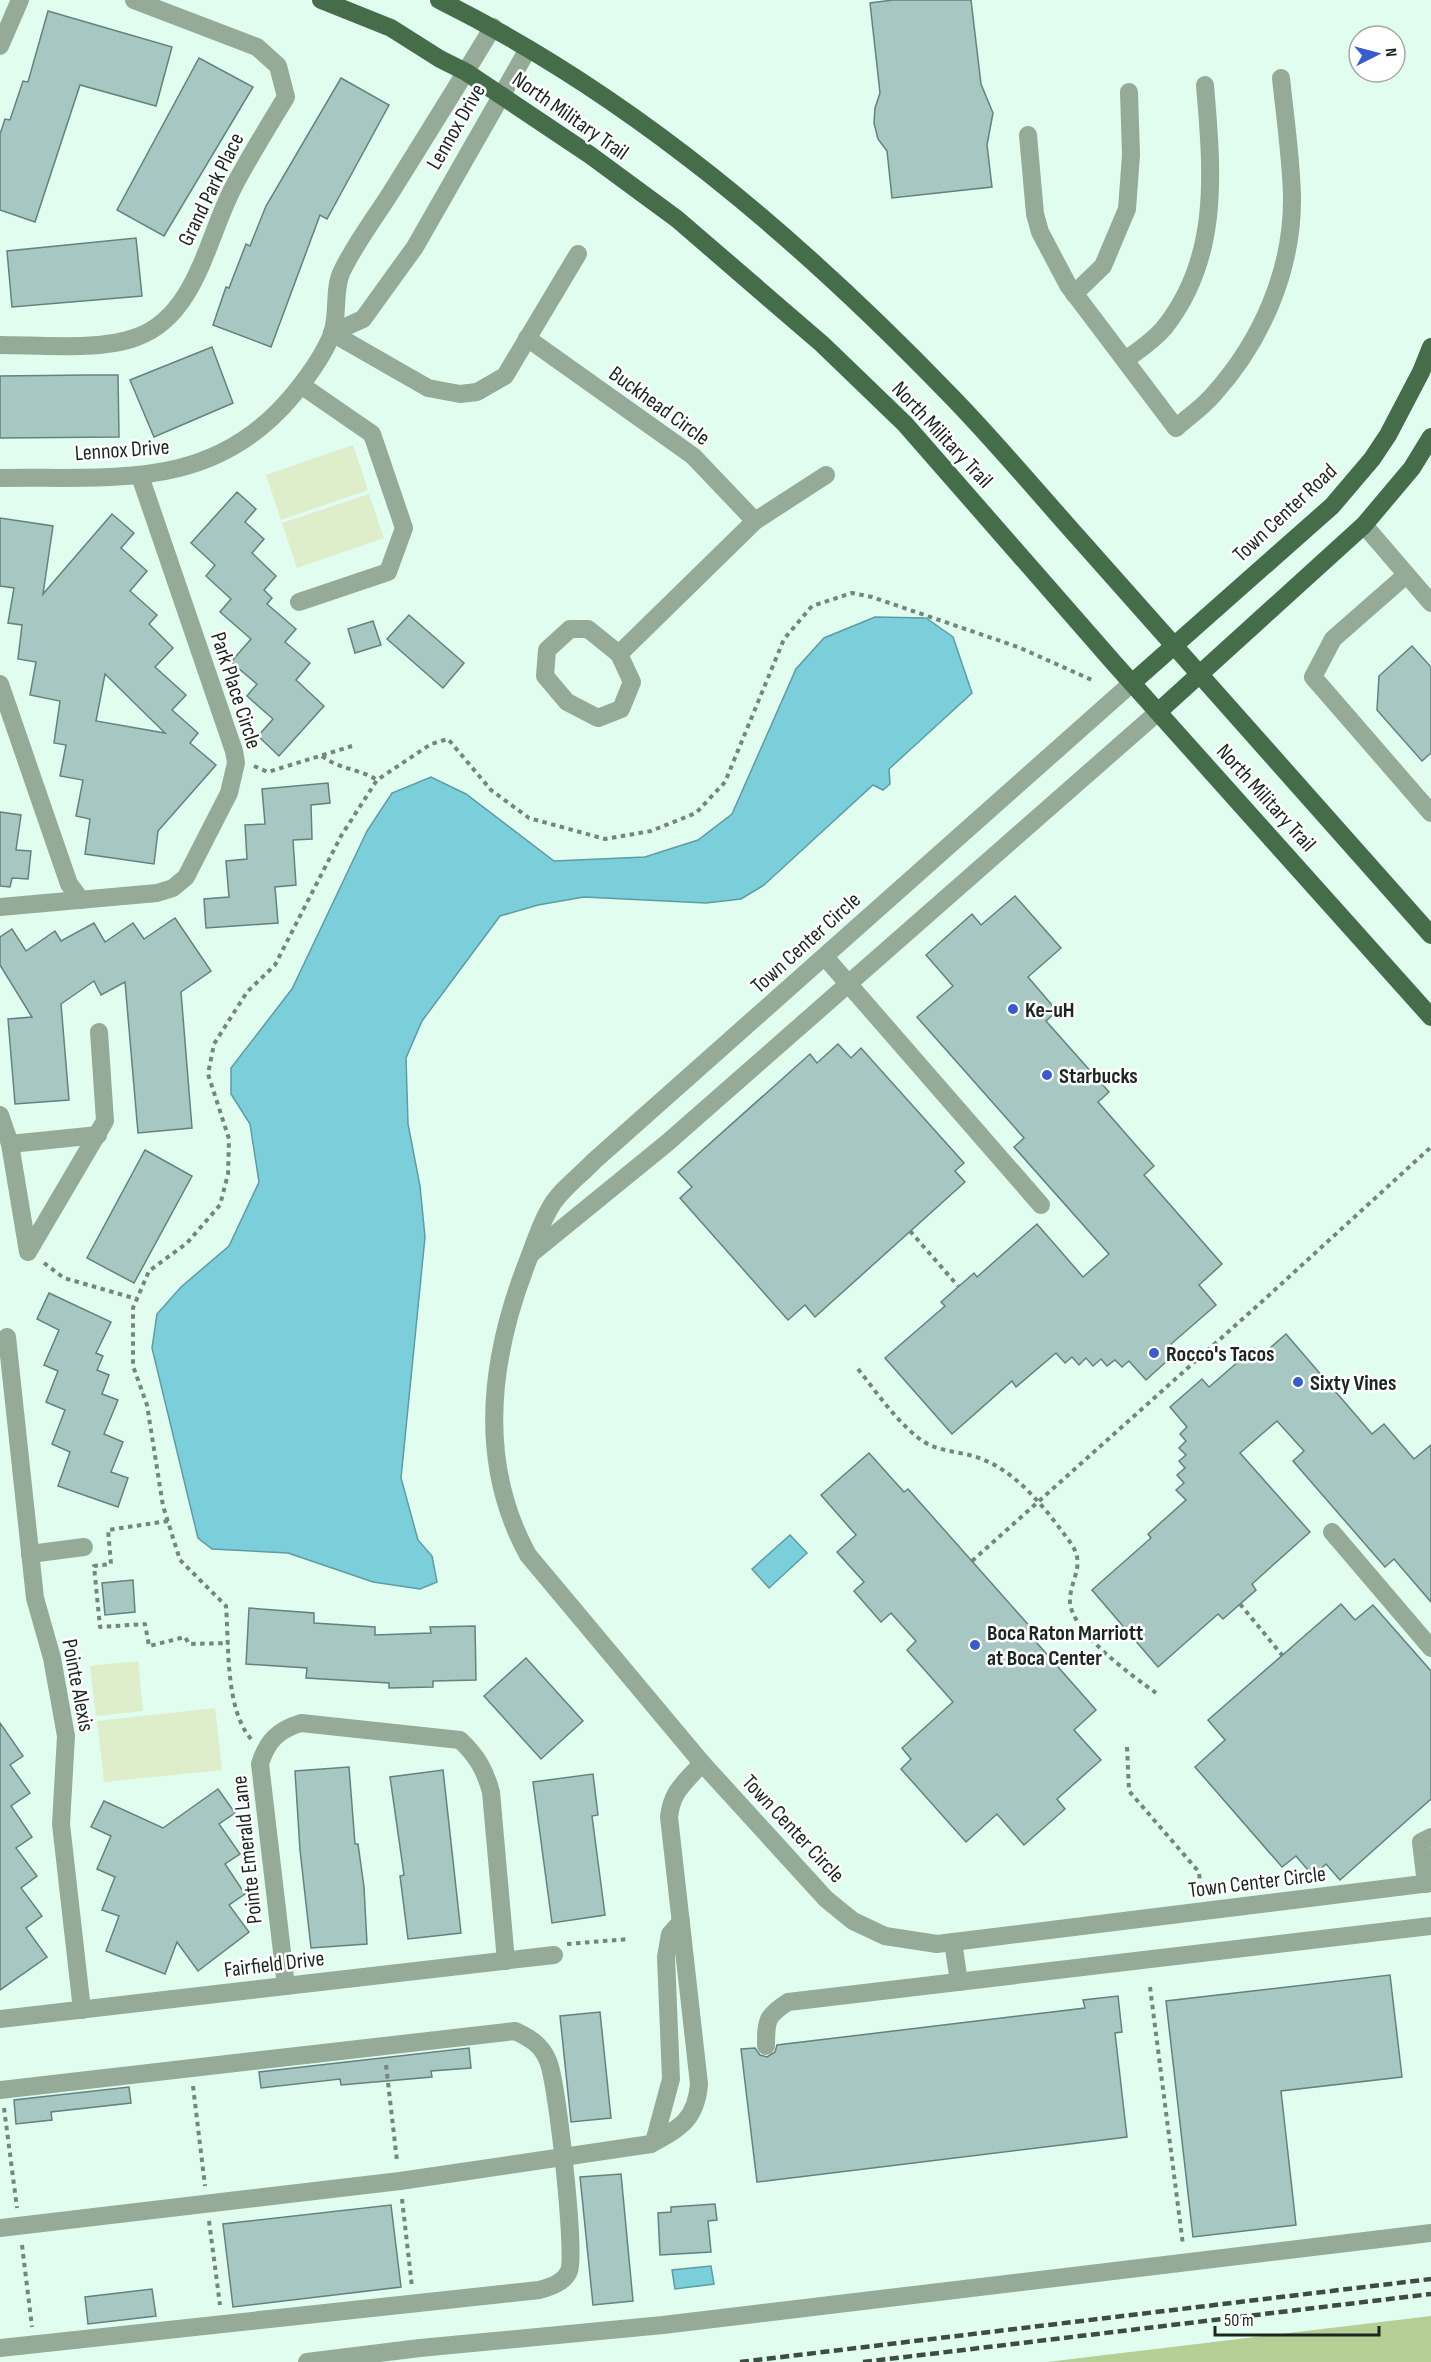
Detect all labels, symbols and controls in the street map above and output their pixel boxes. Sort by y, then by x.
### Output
north arrow [1347,24,1407,84]
text: N [1381,47,1400,58]
street label: North Military Trail [507,66,634,166]
street label: Lennox Drive [421,79,492,175]
street label: Grand Park Place [172,129,250,251]
street label: Buckhead Circle [603,361,715,452]
street label: North Military Trail [886,376,998,494]
street label: Lennox Drive [74,434,170,467]
street label: Town Center Road [1227,458,1343,568]
street label: Park Place Circle [204,629,267,752]
street label: North Military Trail [1210,738,1321,858]
street label: Town Center Circle [746,887,866,999]
place label: Ke-uH [1025,997,1075,1024]
marker: Ke-uH [1006,1002,1020,1016]
place label: Starbucks [1059,1063,1138,1090]
marker: Starbucks [1040,1068,1054,1082]
place label: Rocco's Tacos [1166,1341,1275,1368]
marker: Rocco's Tacos [1147,1346,1161,1360]
place label: Sixty Vines [1310,1370,1396,1397]
marker: Sixty Vines [1291,1375,1305,1389]
place label: Boca Raton Marriott at Boca Center [987,1620,1143,1672]
street label: Pointe Alexis [55,1637,100,1734]
marker: Boca Raton Marriott at Boca Center [968,1638,982,1652]
street label: Town Center Circle [736,1769,850,1889]
street label: Pointe Emerald Lane [226,1774,269,1925]
street label: Town Center Circle [1187,1861,1327,1904]
street label: Fairfield Drive [223,1945,326,1984]
scale bar [1215,2299,1378,2337]
text: 50 m [1224,2310,1254,2331]

